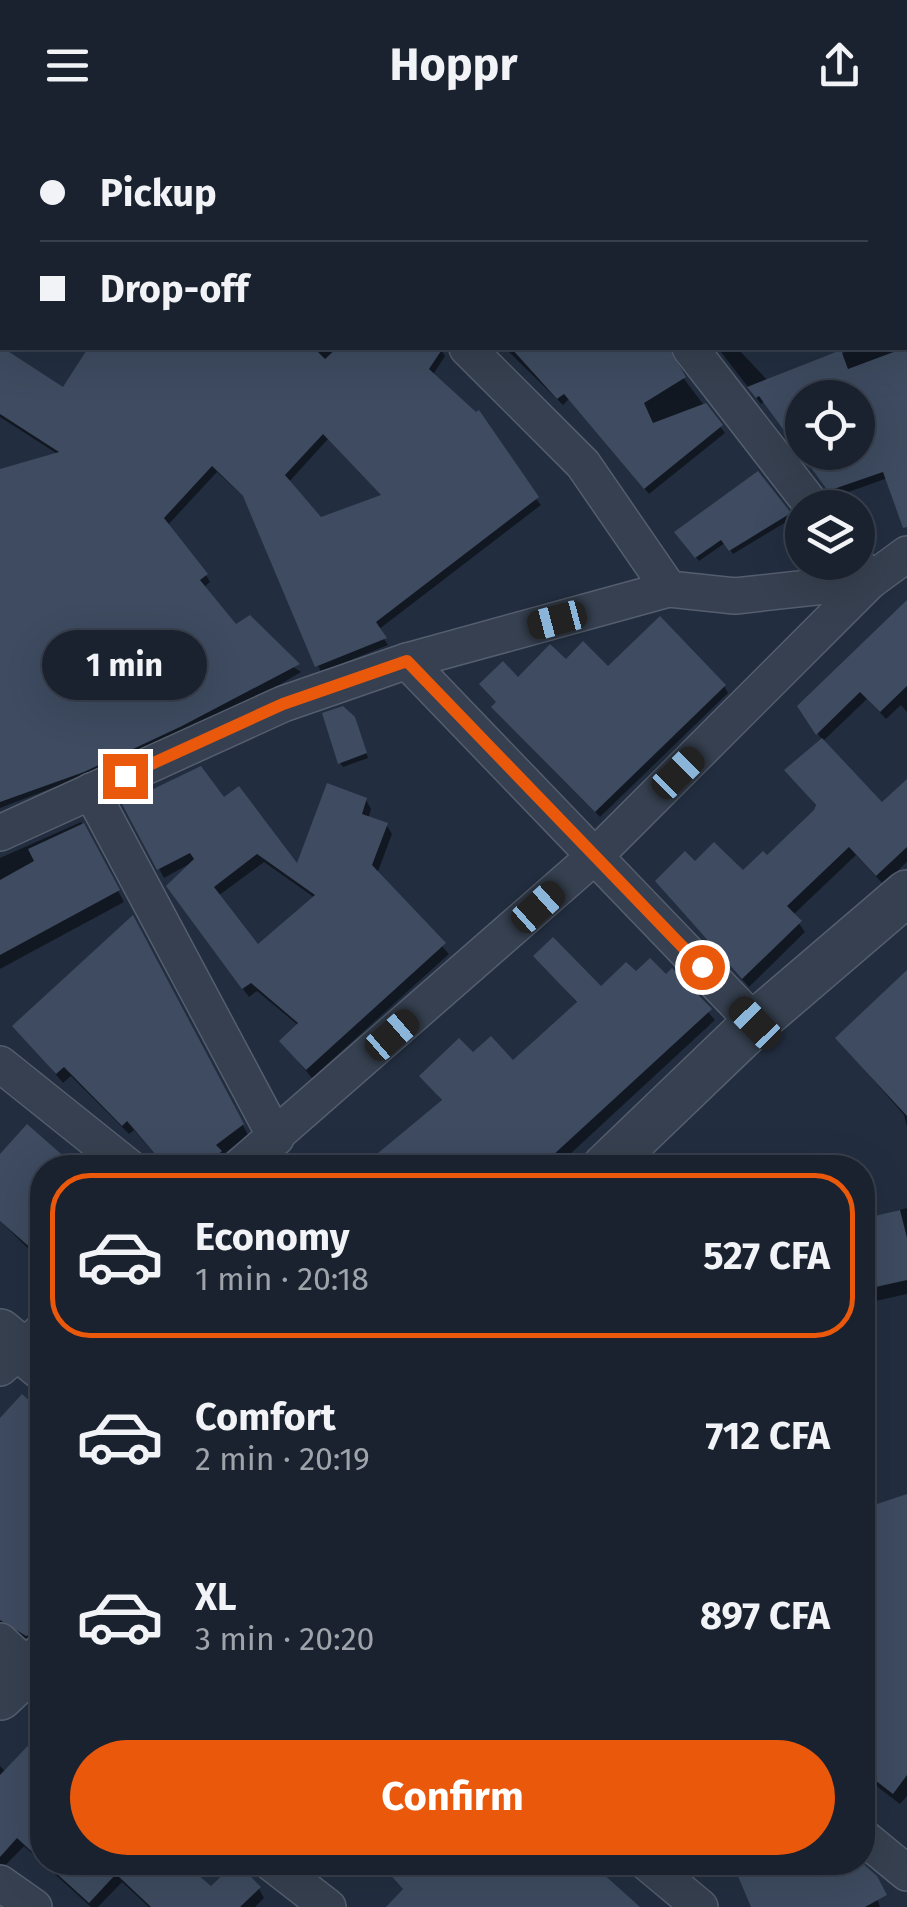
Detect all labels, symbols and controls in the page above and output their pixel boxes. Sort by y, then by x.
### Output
icon: menu [40,38,95,93]
text: Hoppr [389,38,518,92]
icon: share [812,38,867,93]
text: Pickup [100,170,217,216]
text: Drop-off [100,266,248,312]
map controls [785,380,875,580]
button: locate [785,380,875,470]
button: layers [785,490,875,580]
car [524,598,590,642]
callout: 1 min [42,631,208,701]
text: 1 min [86,646,163,684]
car [646,741,710,805]
route end [103,754,148,799]
car [506,876,570,938]
route start [680,945,725,990]
car [723,991,787,1055]
car [360,1004,424,1066]
icon: car [75,1211,165,1301]
text: Economy [195,1214,350,1260]
text: 527 CFA [703,1233,830,1279]
text: 1 min · 20:18 [195,1260,369,1298]
icon: car [75,1391,165,1481]
text: Comfort [195,1394,336,1440]
text: 712 CFA [706,1413,830,1459]
text: 2 min · 20:19 [195,1440,370,1478]
icon: car [75,1571,165,1661]
text: XL [195,1574,237,1620]
text: 897 CFA [700,1593,830,1639]
text: 3 min · 20:20 [195,1620,374,1658]
button: Confirm [70,1740,835,1855]

